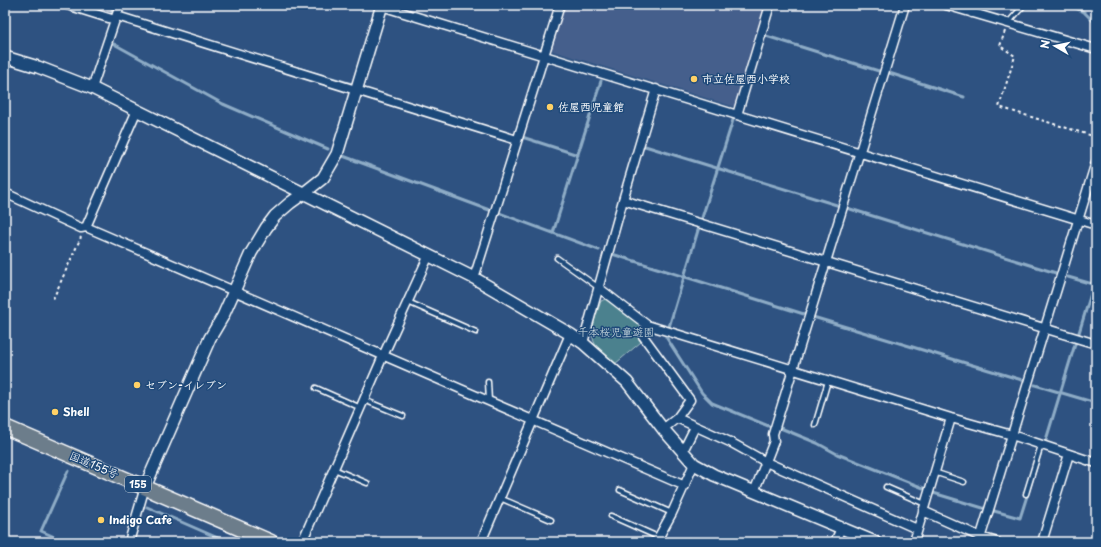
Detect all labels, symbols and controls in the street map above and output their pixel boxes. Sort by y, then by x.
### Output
north arrow [1035,26,1075,66]
text: N [1036,38,1054,50]
place label: 市立佐屋西小学校 [702,70,790,87]
marker: 市立佐屋西小学校 [689,74,699,84]
place label: 佐屋西児童館 [558,98,624,115]
marker: 佐屋西児童館 [545,102,555,112]
park label: 千本桜児童遊園 [578,323,655,340]
place label: セブン-イレブン [145,376,227,393]
marker: セブン-イレブン [132,380,142,390]
place label: Shell [63,403,89,420]
marker: Shell [50,407,60,417]
street label: 国道155号 [67,447,121,483]
road number: 155 [125,476,151,492]
place label: Indigo Cafe [109,511,172,528]
marker: Indigo Cafe [96,515,106,525]

